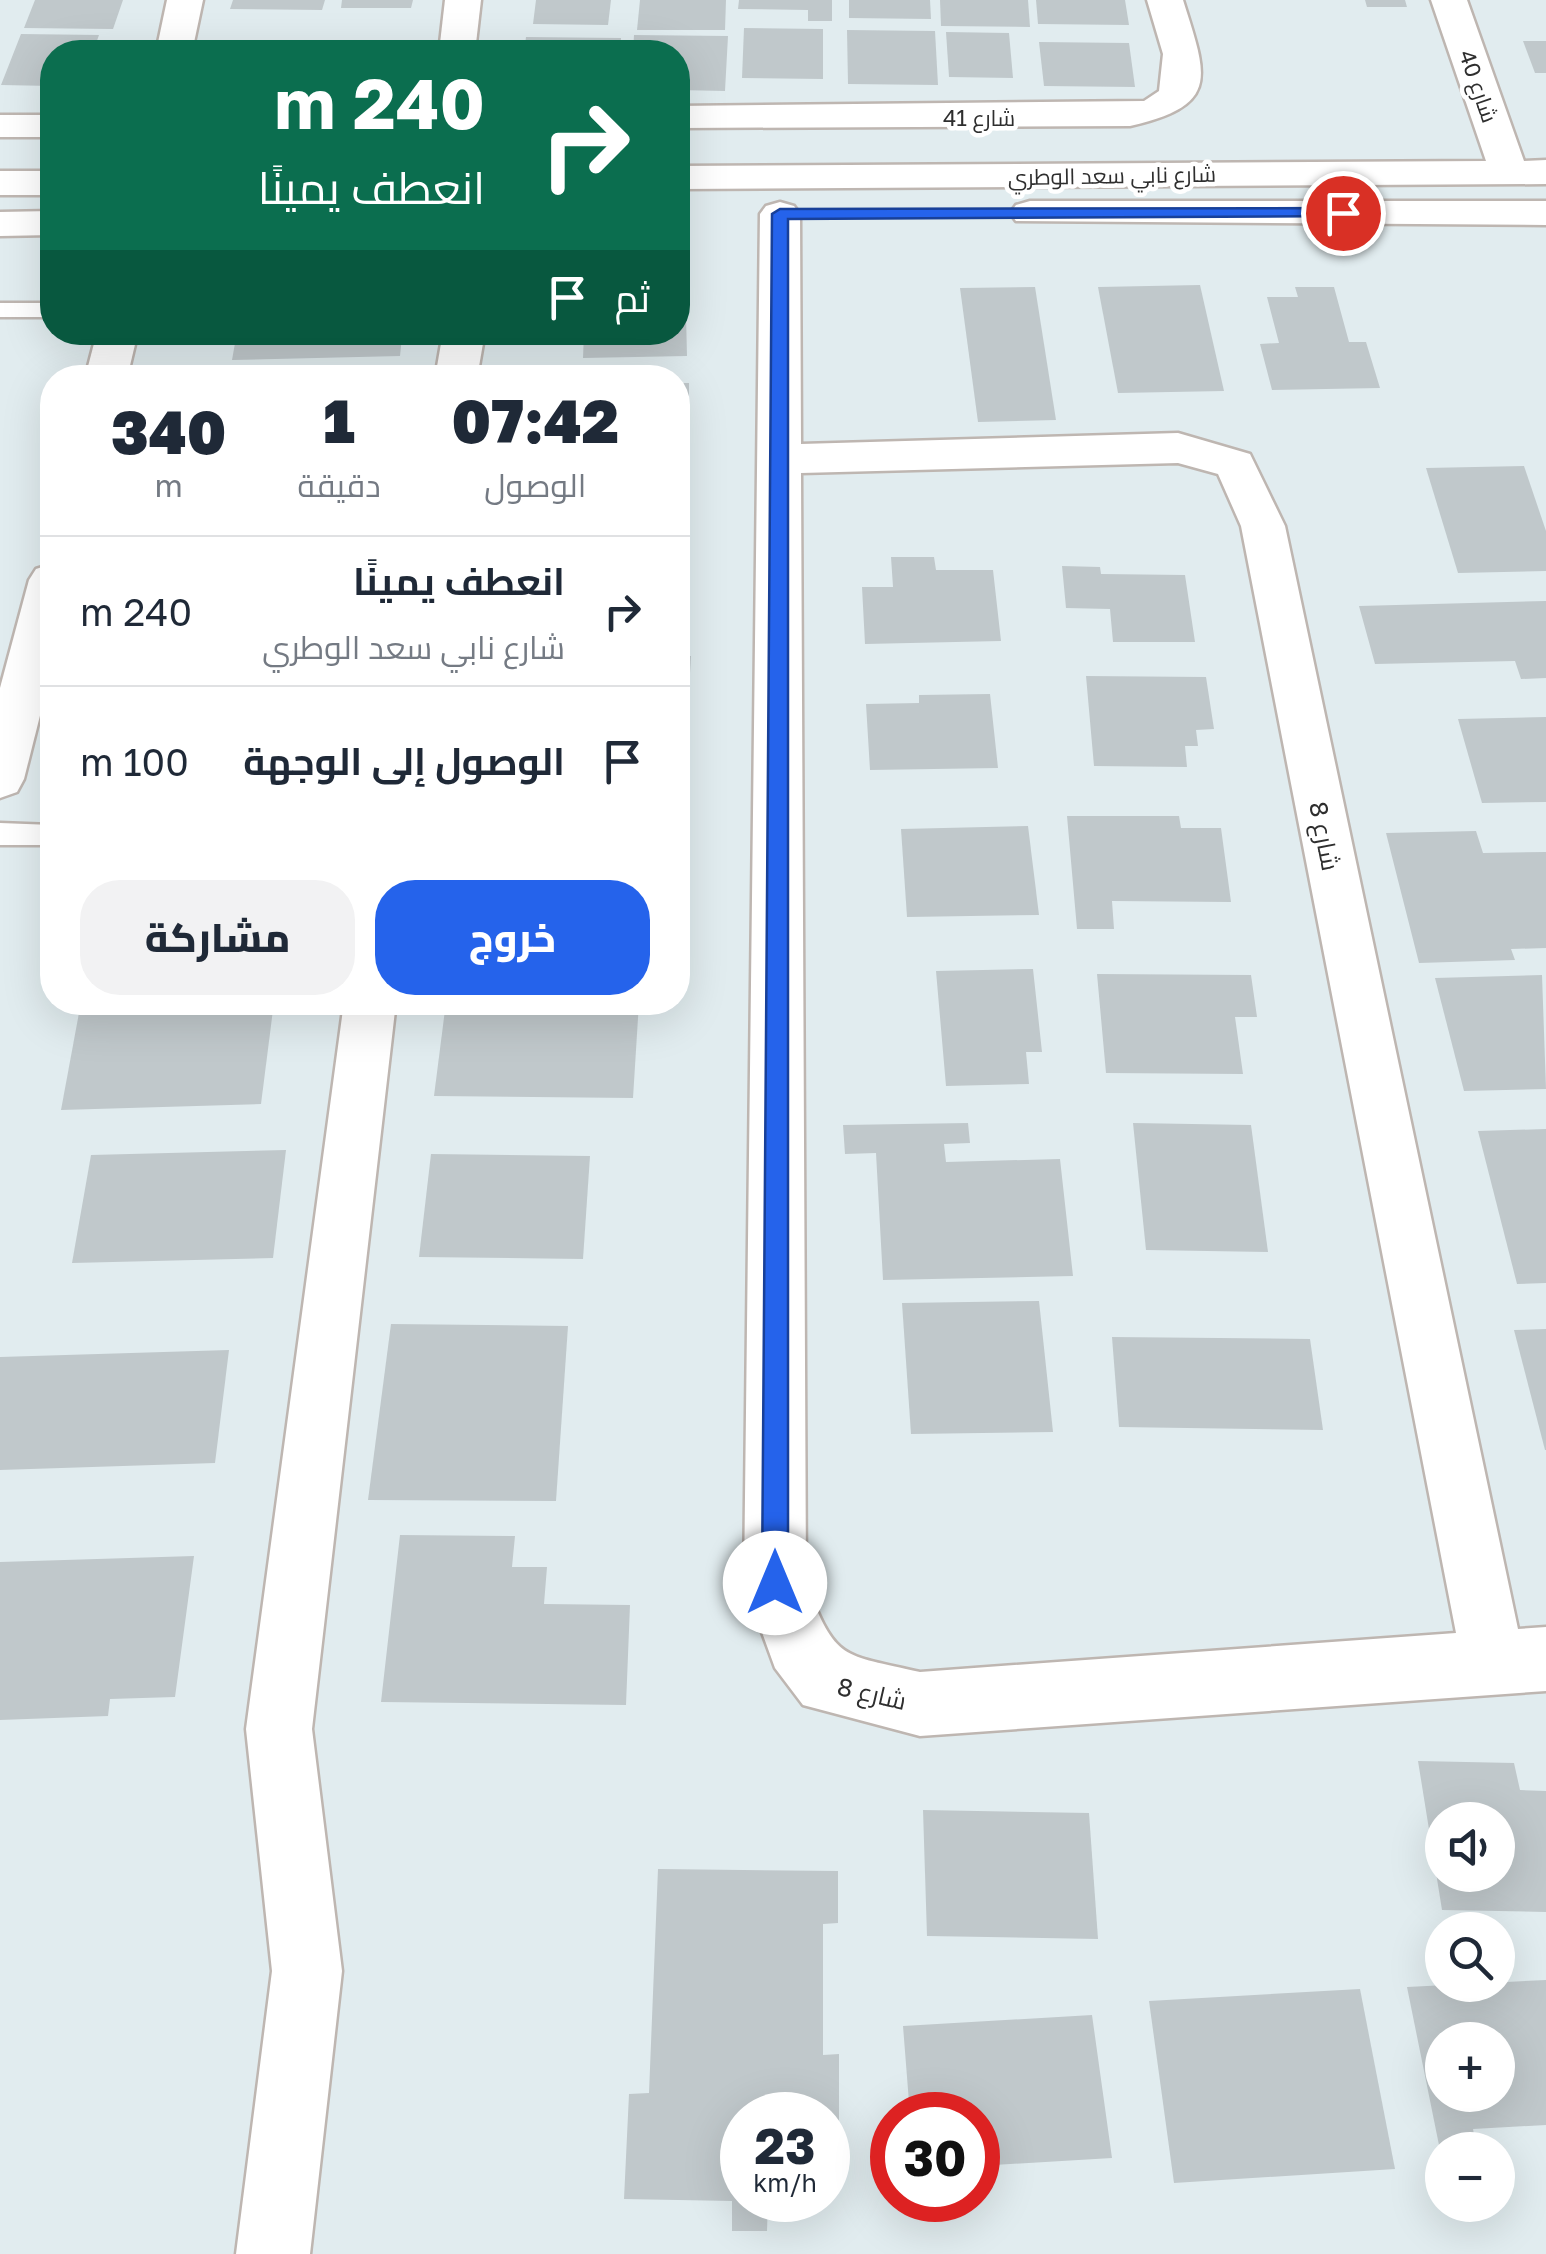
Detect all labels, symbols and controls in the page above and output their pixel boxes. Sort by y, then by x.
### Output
street label: شارع 40 [1452,46,1504,127]
text: 240 m [274,60,485,144]
icon: right [520,80,650,210]
street label: شارع 41 [943,104,1015,133]
text: انعطف يمينًا [258,160,485,214]
street label: شارع نابي سعد الوطري [1008,160,1216,194]
pin [1301,171,1386,256]
icon: arrive [1316,186,1371,241]
icon: arrive [540,270,595,325]
text: ثم [615,275,650,320]
text: 1 [323,384,355,456]
text: 07:42 [452,384,619,456]
text: 340 [111,395,226,467]
text: m [155,466,183,504]
text: دقيقة [297,466,381,504]
text: الوصول [484,466,586,504]
text: انعطف يمينًا [353,558,565,603]
icon: right [595,584,650,639]
text: 240 m [80,589,192,634]
text: شارع نابي سعد الوطري [262,628,565,666]
icon: arrive [595,734,650,789]
text: الوصول إلى الوجهة [243,738,565,783]
text: 100 m [80,739,189,784]
street label: شارع 8 [1301,799,1347,874]
button: مشاركة [80,880,355,995]
button: خروج [375,880,650,995]
position arrow [723,1531,827,1635]
street label: شارع 8 [834,1670,910,1718]
map controls [1425,1802,1515,2222]
button: sound [1425,1802,1515,1892]
button: search [1425,1912,1515,2002]
button: + [1425,2022,1515,2112]
speed limit sign: 30 [870,2092,1000,2222]
text: 23 [754,2115,815,2175]
button: − [1425,2132,1515,2222]
text: km/h [753,2167,817,2198]

